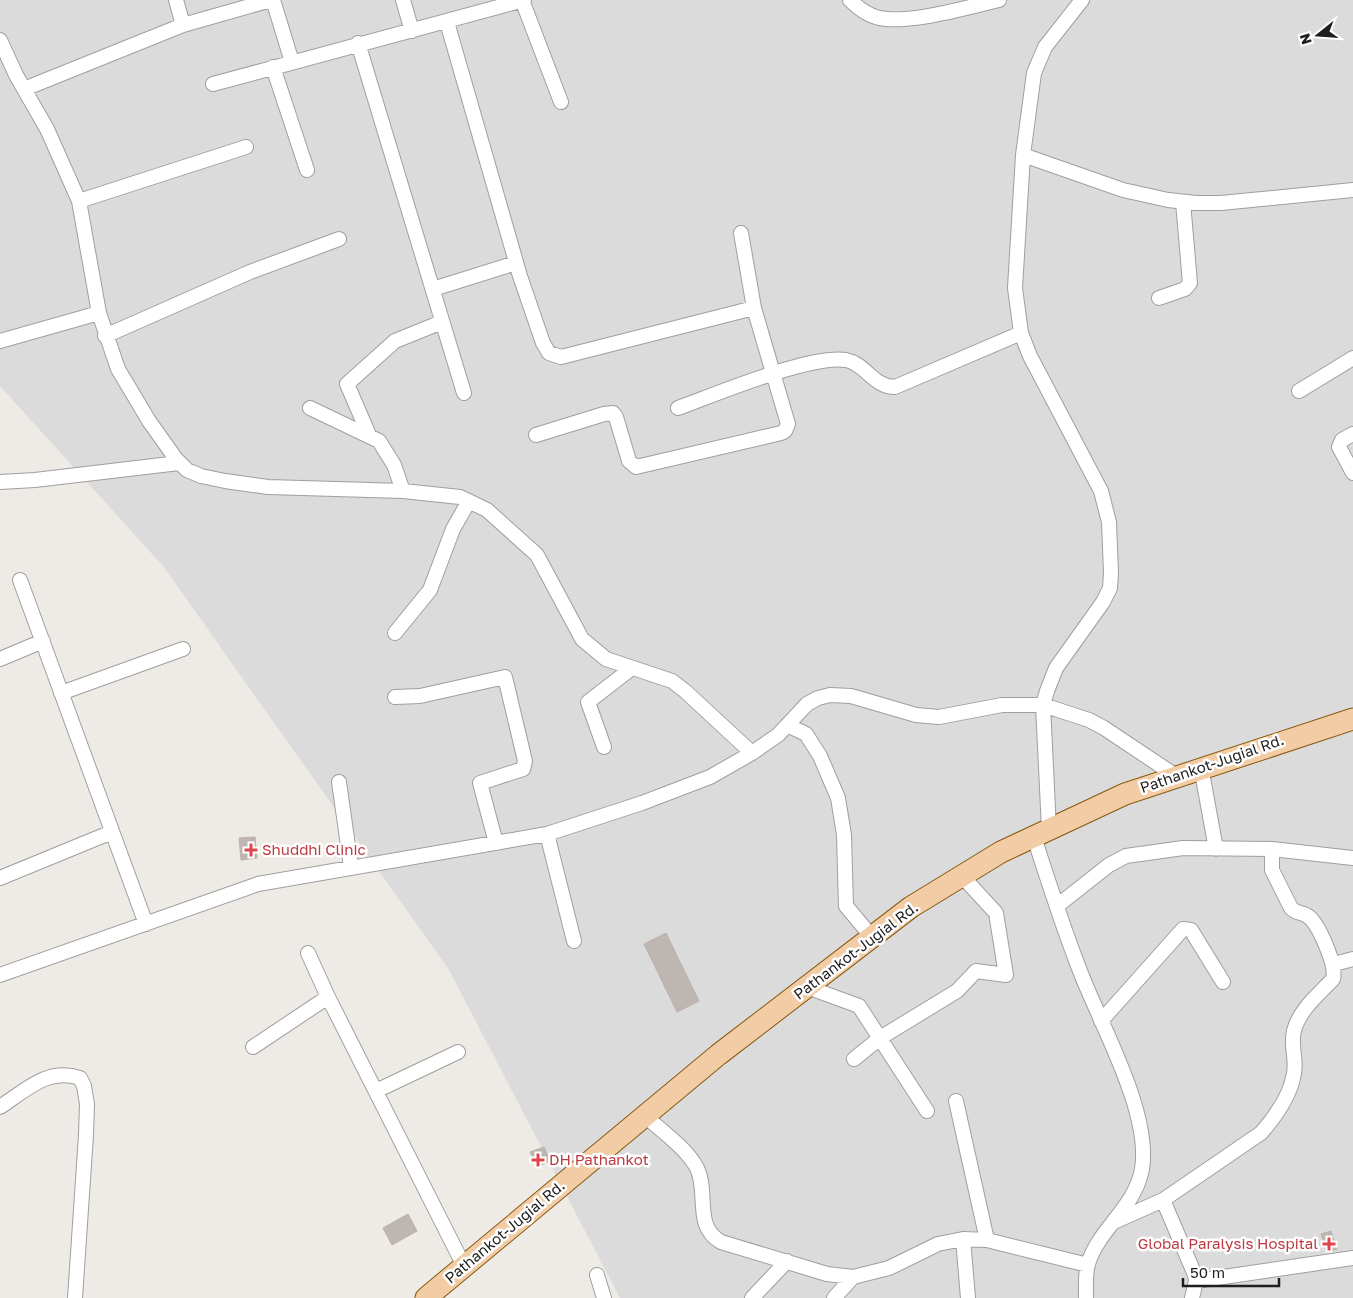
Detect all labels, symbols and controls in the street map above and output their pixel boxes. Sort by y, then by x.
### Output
north arrow [1293,10,1343,60]
text: N [1295,31,1315,47]
street label: Pathankot-Jugial Rd. [1137,730,1286,796]
place label: Shuddhi Clinic [262,840,366,858]
marker: Shuddhi Clinic [244,843,258,857]
street label: Pathankot-Jugial Rd. [790,898,921,1003]
place label: DH Pathankot [549,1150,649,1168]
marker: DH Pathankot [531,1153,545,1167]
street label: Pathankot-Jugial Rd. [441,1176,568,1287]
place label: Global Paralysis Hospital [1138,1234,1318,1252]
marker: Global Paralysis Hospital [1322,1237,1336,1251]
scale bar [1183,1256,1279,1288]
text: 50 m [1190,1263,1225,1281]

